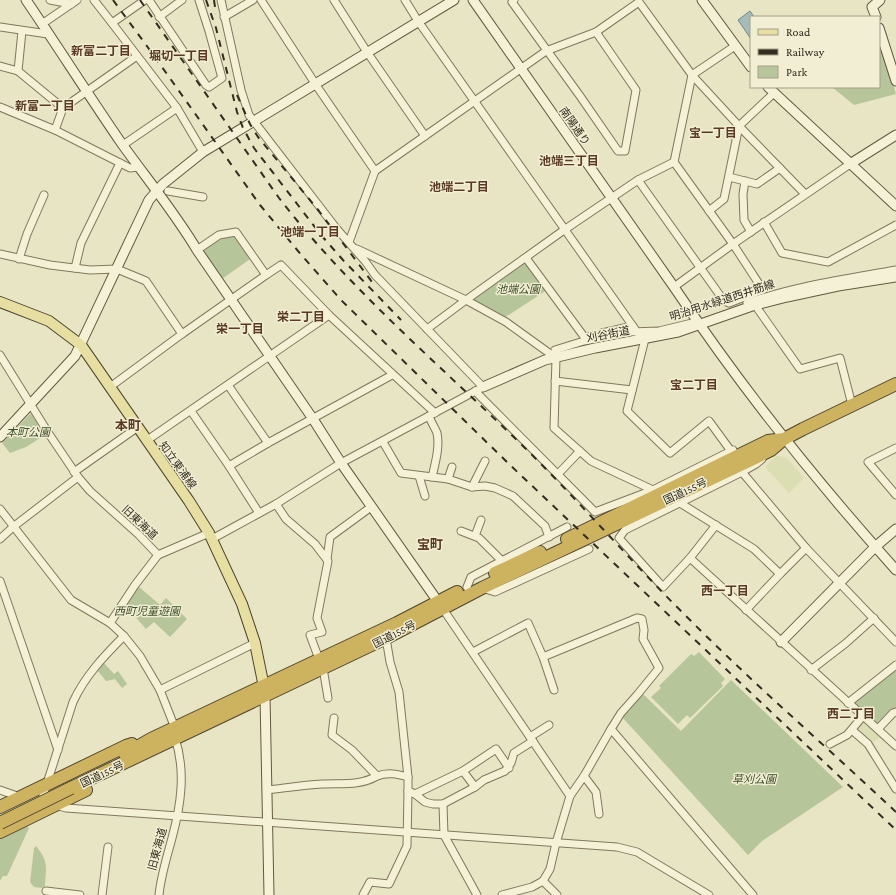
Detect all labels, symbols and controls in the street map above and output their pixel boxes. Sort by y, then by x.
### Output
legend [750,16,880,88]
text: Road [786,25,811,39]
district label: 新富二丁目 [71,44,131,58]
text: Railway [786,45,825,59]
district label: 堀切一丁目 [149,49,209,63]
text: Park [786,65,808,79]
district label: 新富一丁目 [15,99,75,113]
street label: 南陽通り [557,105,593,147]
district label: 宝一丁目 [689,126,737,140]
district label: 池端三丁目 [539,154,599,168]
district label: 池端二丁目 [429,180,489,194]
district label: 池端一丁目 [280,225,340,239]
street label: 明治用水緑道西井筋線 [668,277,776,323]
park label: 池端公園 [496,283,542,295]
district label: 栄二丁目 [277,310,325,324]
district label: 栄一丁目 [216,322,264,336]
street label: 刈谷街道 [585,324,631,344]
district label: 宝二丁目 [670,378,718,392]
district label: 本町 [115,418,141,433]
park label: 本町公園 [6,426,52,438]
street label: 知立東浦線 [157,439,199,491]
street label: 国道155号 [661,476,709,506]
street label: 旧東海道 [120,503,160,541]
district label: 宝町 [417,537,443,552]
district label: 西一丁目 [701,584,749,598]
park label: 西町児童遊園 [114,605,182,617]
street label: 国道155号 [370,618,418,650]
district label: 西二丁目 [827,707,875,721]
street label: 国道155号 [78,759,126,789]
park label: 草刈公園 [732,773,778,785]
street label: 旧東海道 [146,826,168,872]

